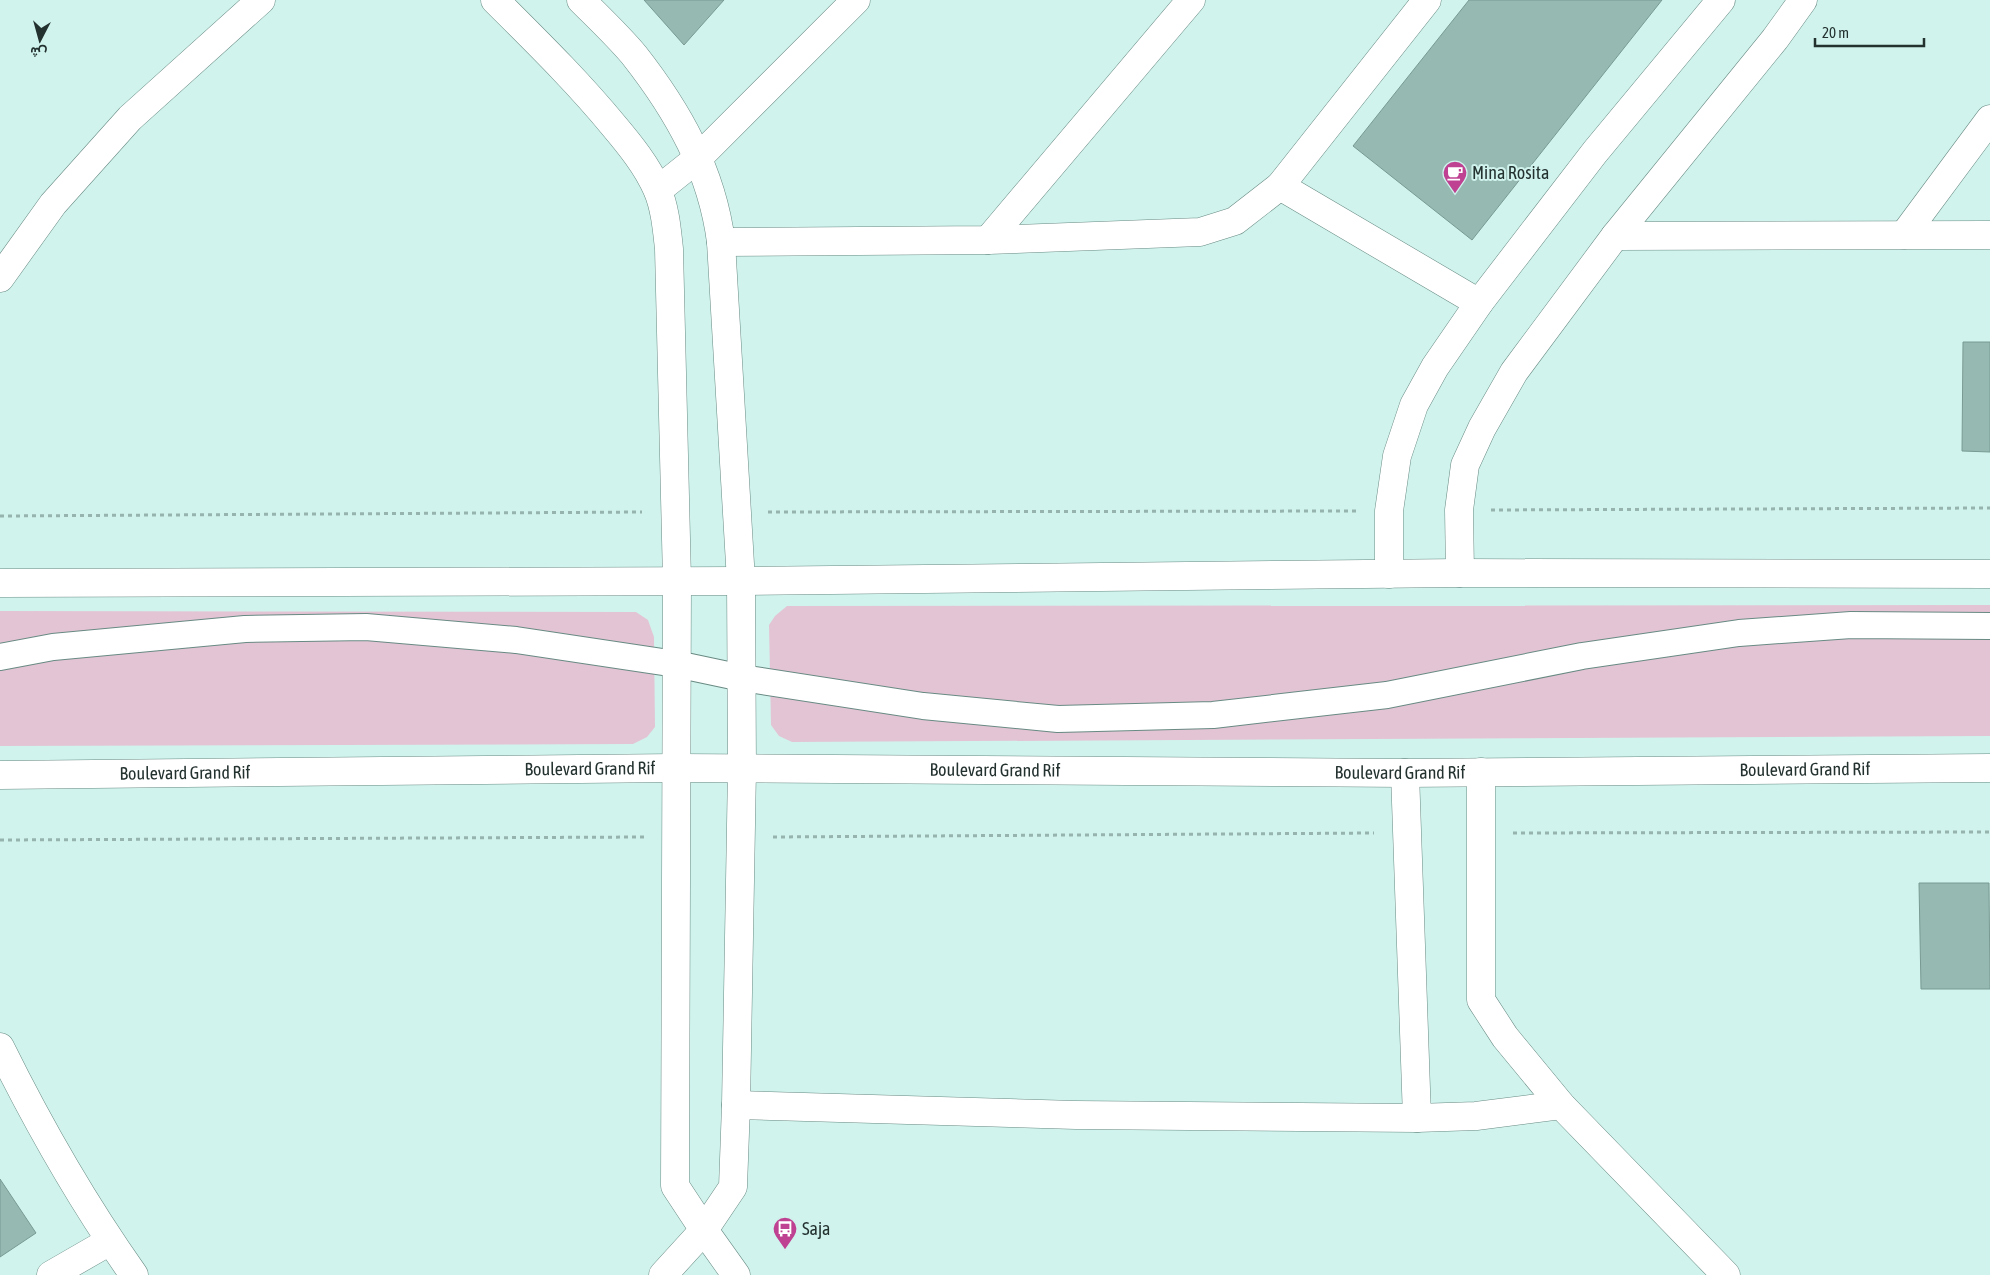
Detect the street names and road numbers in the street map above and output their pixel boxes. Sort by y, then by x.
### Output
street label: Boulevard Grand Rif [524,757,656,780]
street label: Boulevard Grand Rif [1739,758,1871,780]
street label: Boulevard Grand Rif [929,759,1061,781]
street label: Boulevard Grand Rif [119,761,251,784]
street label: Boulevard Grand Rif [1334,761,1466,783]

